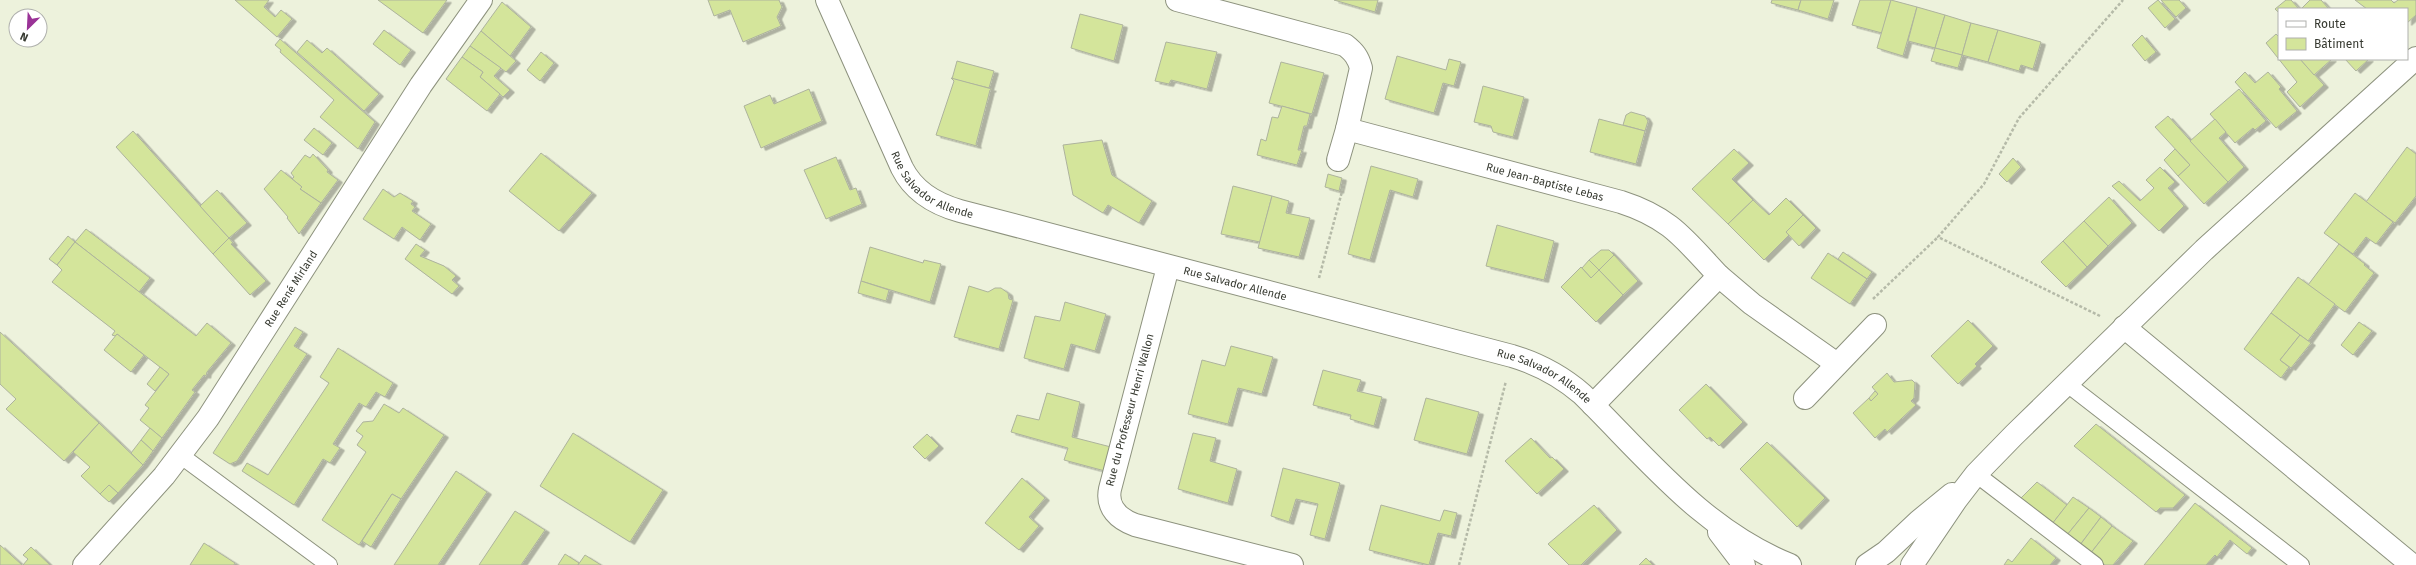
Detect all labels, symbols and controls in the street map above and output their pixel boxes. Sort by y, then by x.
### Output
north arrow [8,8,48,48]
legend [2278,8,2408,60]
text: Route [2314,17,2346,31]
text: N [18,29,30,44]
text: Bâtiment [2314,37,2364,51]
street label: Rue Salvador Allende [889,149,975,221]
street label: Rue Jean-Baptiste Lebas [1485,160,1605,204]
street label: Rue René Mirland [262,248,320,329]
street label: Rue Salvador Allende [1182,264,1288,303]
street label: Rue du Professeur Henri Wallon [1103,332,1157,488]
street label: Rue Salvador Allende [1496,346,1594,406]

